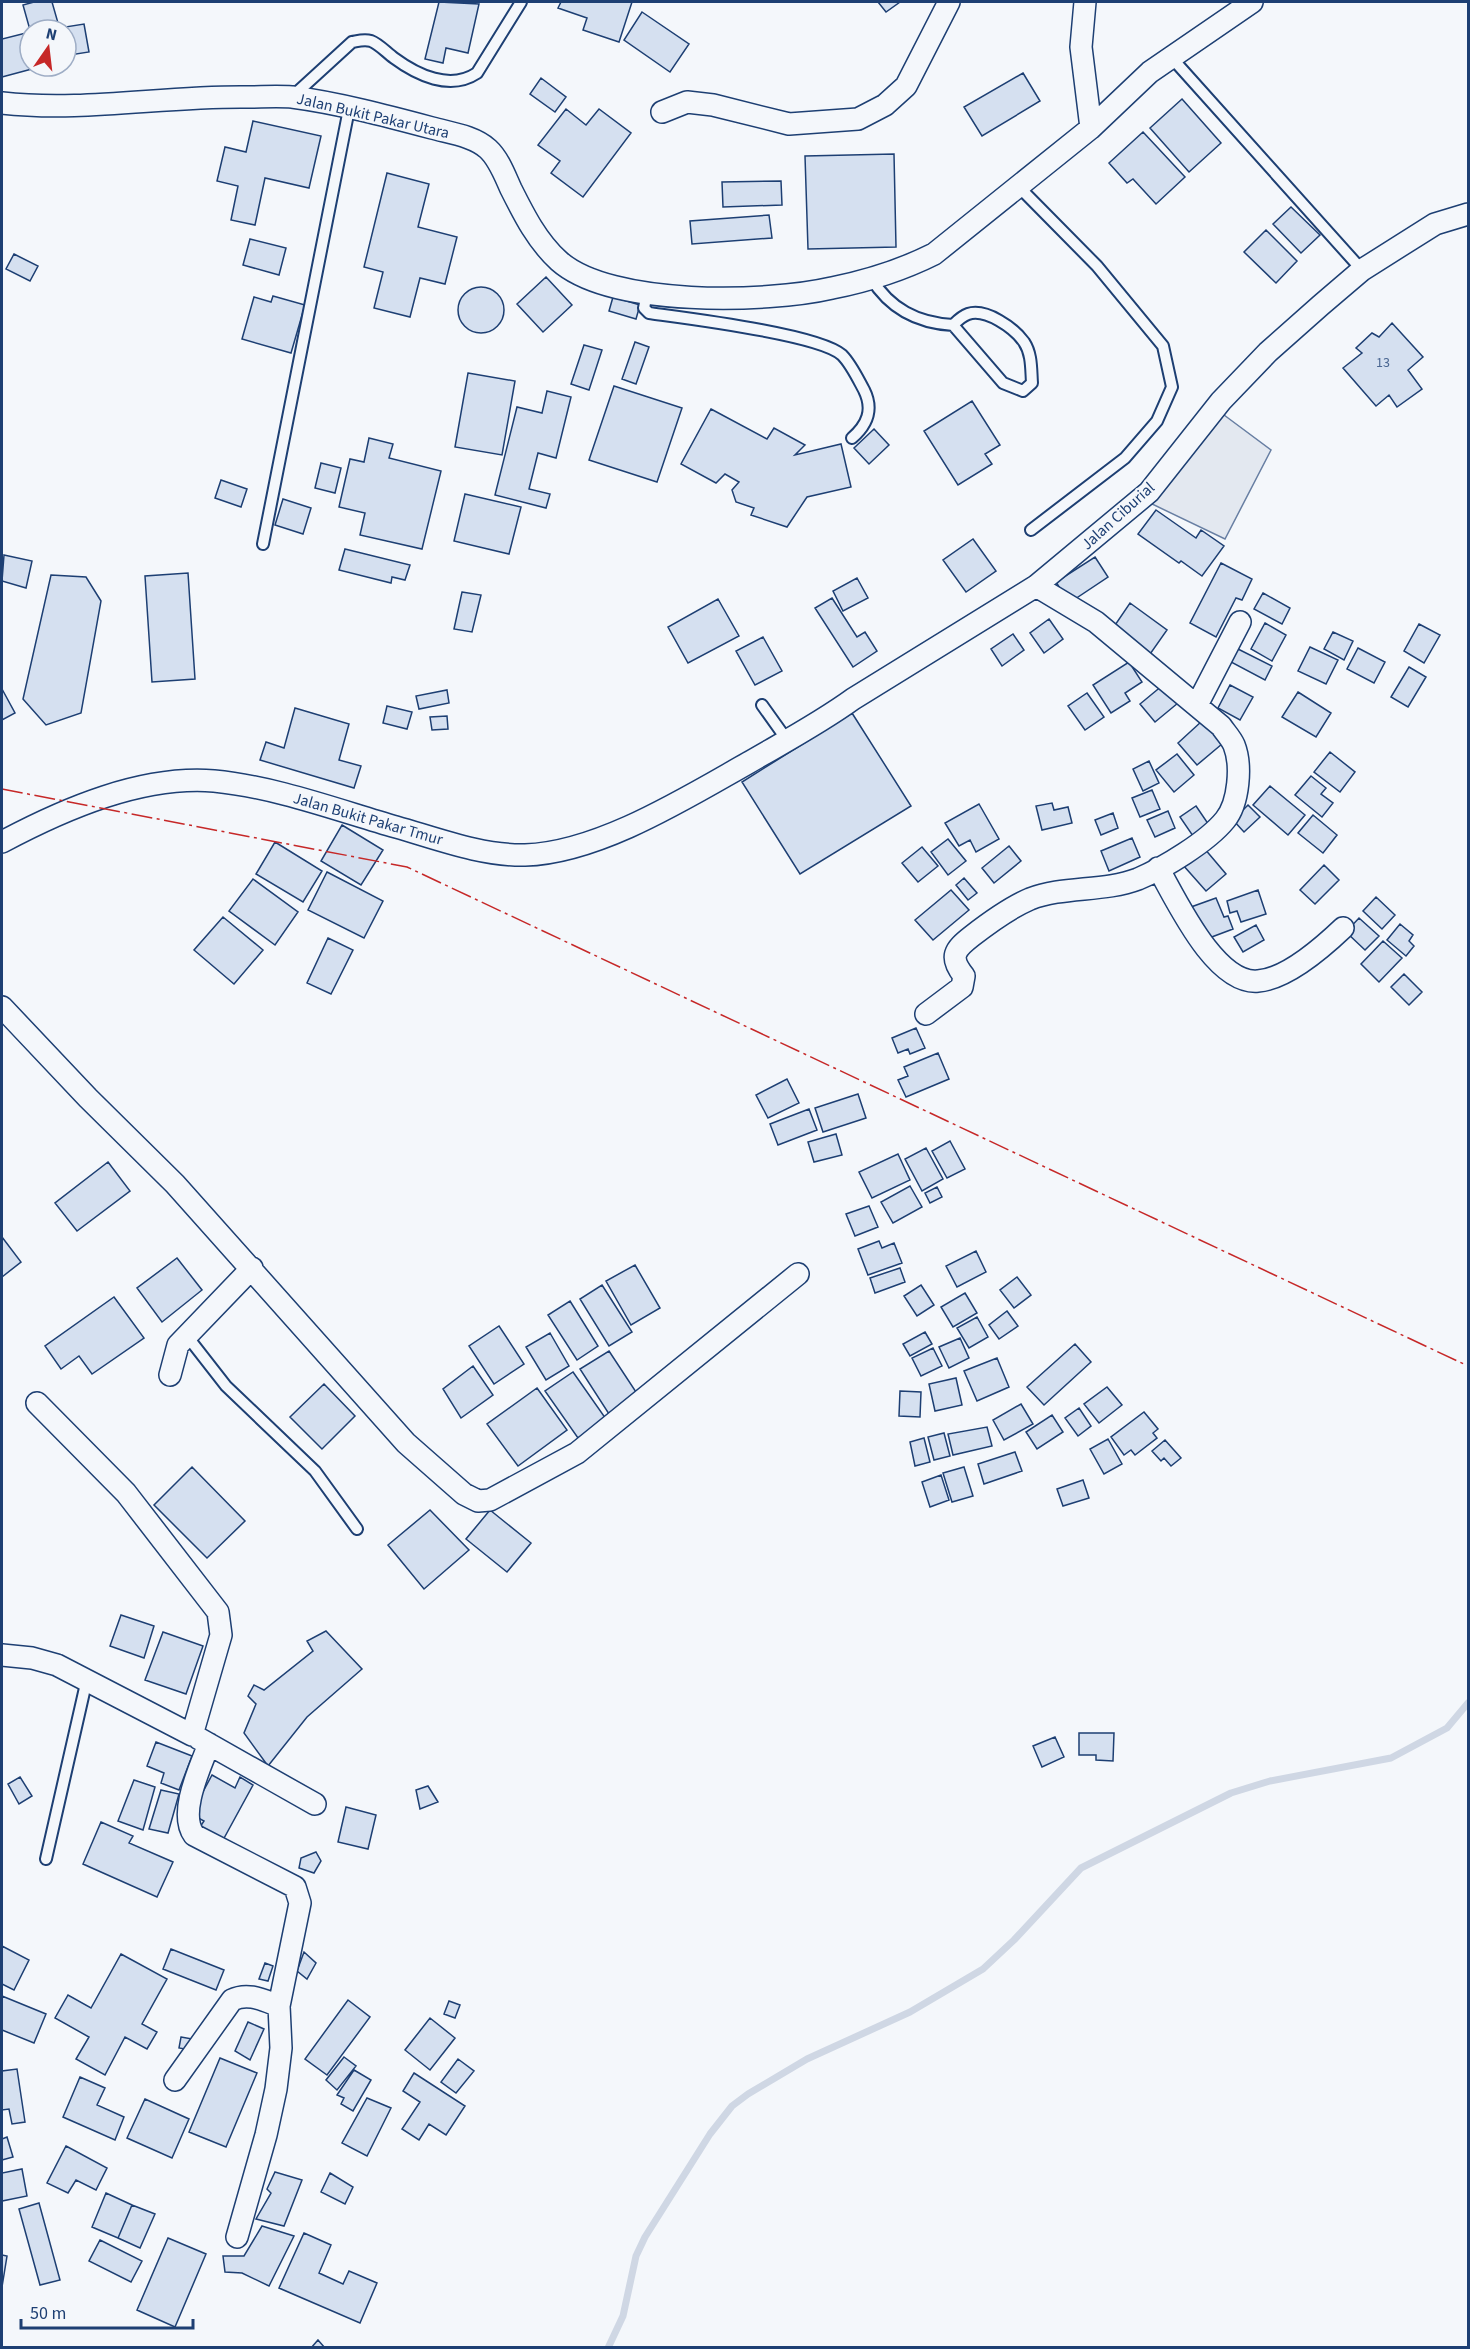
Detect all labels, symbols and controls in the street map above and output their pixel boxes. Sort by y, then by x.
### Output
north arrow [18,18,78,78]
text: N [44,22,59,46]
street label: Jalan Bukit Pakar Utara [294,88,452,144]
house number: 13 [1376,353,1390,373]
street label: Jalan Ciburial [1076,477,1160,555]
street label: Jalan Bukit Pakar Tmur [291,787,446,851]
scale bar [21,2292,194,2330]
text: 50 m [30,2301,66,2326]

